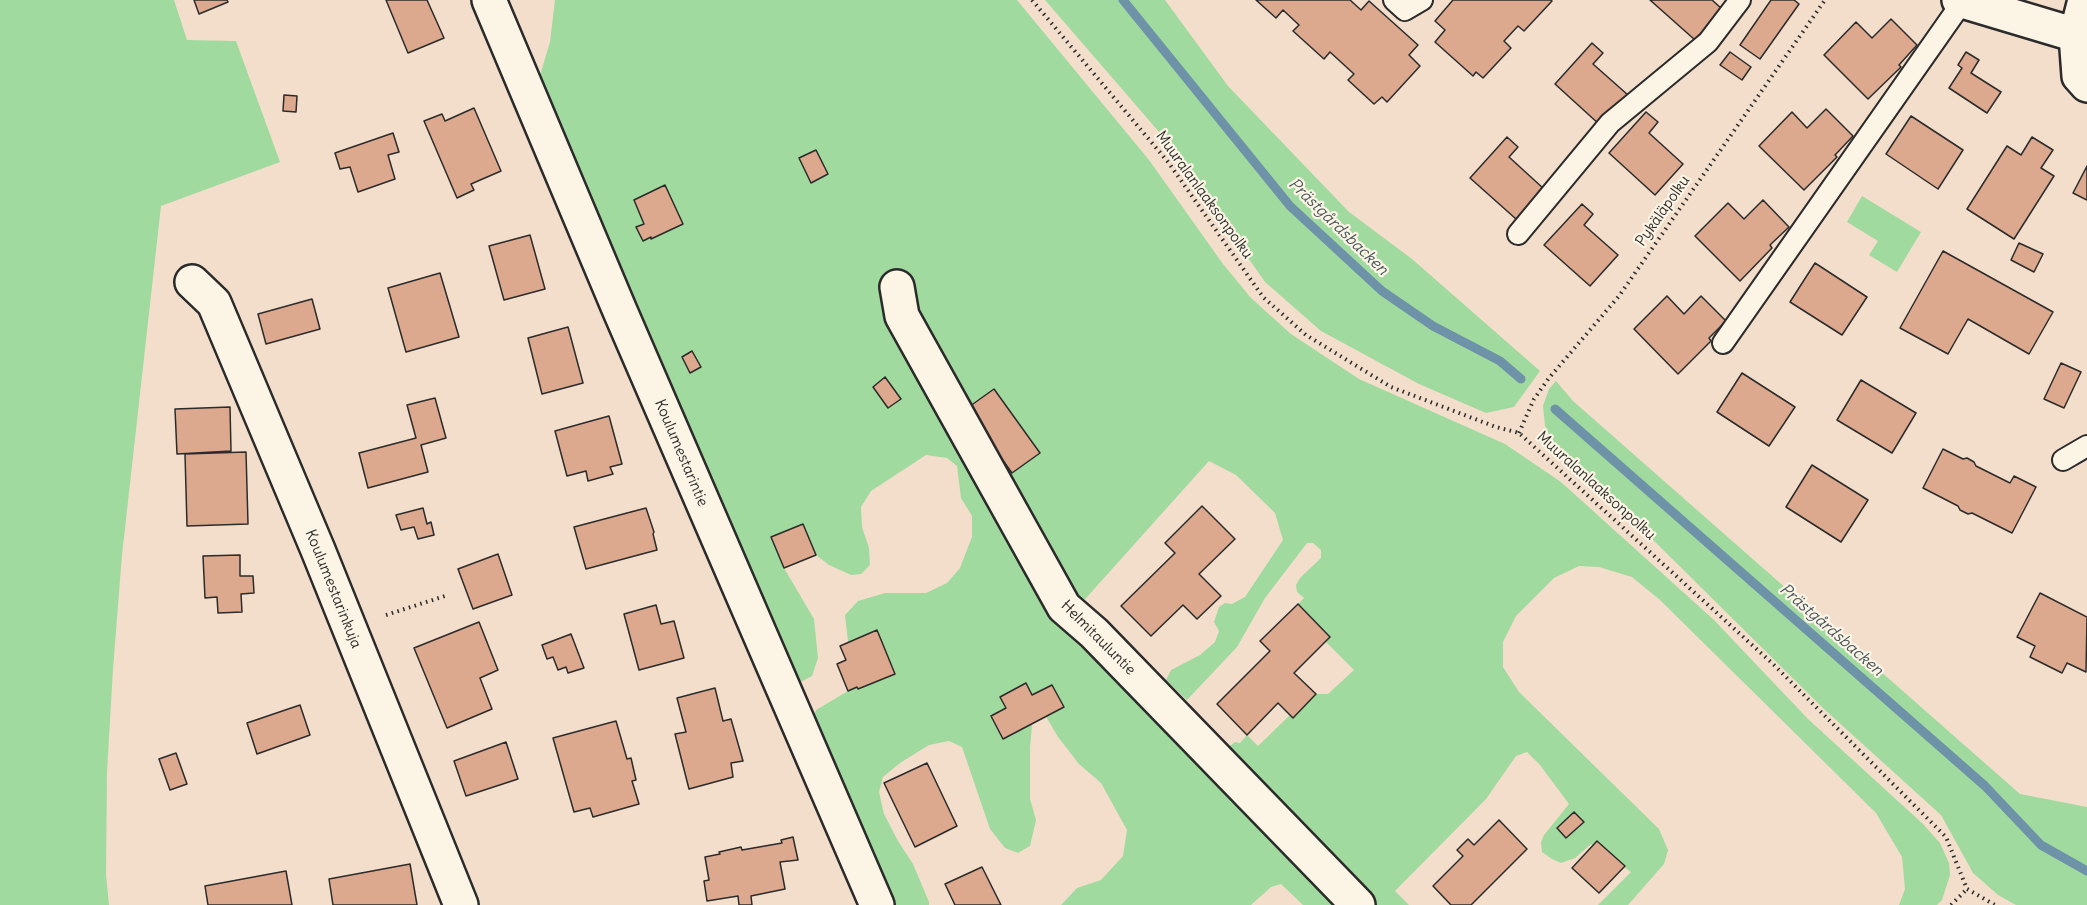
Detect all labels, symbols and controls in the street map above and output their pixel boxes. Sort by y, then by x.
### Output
street label: Muuralanlaaksonpolku [1152,128,1256,262]
street label: Pykäläpolku [1632,172,1694,250]
water label: Prästgårdsbacken [1284,175,1392,279]
street label: Koulumestarintie [650,397,712,509]
street label: Muuralanlaaksonpolku [1533,428,1659,544]
street label: Koulumestarinkuja [301,527,365,651]
water label: Prästgårdsbacken [1775,580,1887,680]
street label: Helmitauluntie [1057,597,1139,679]

